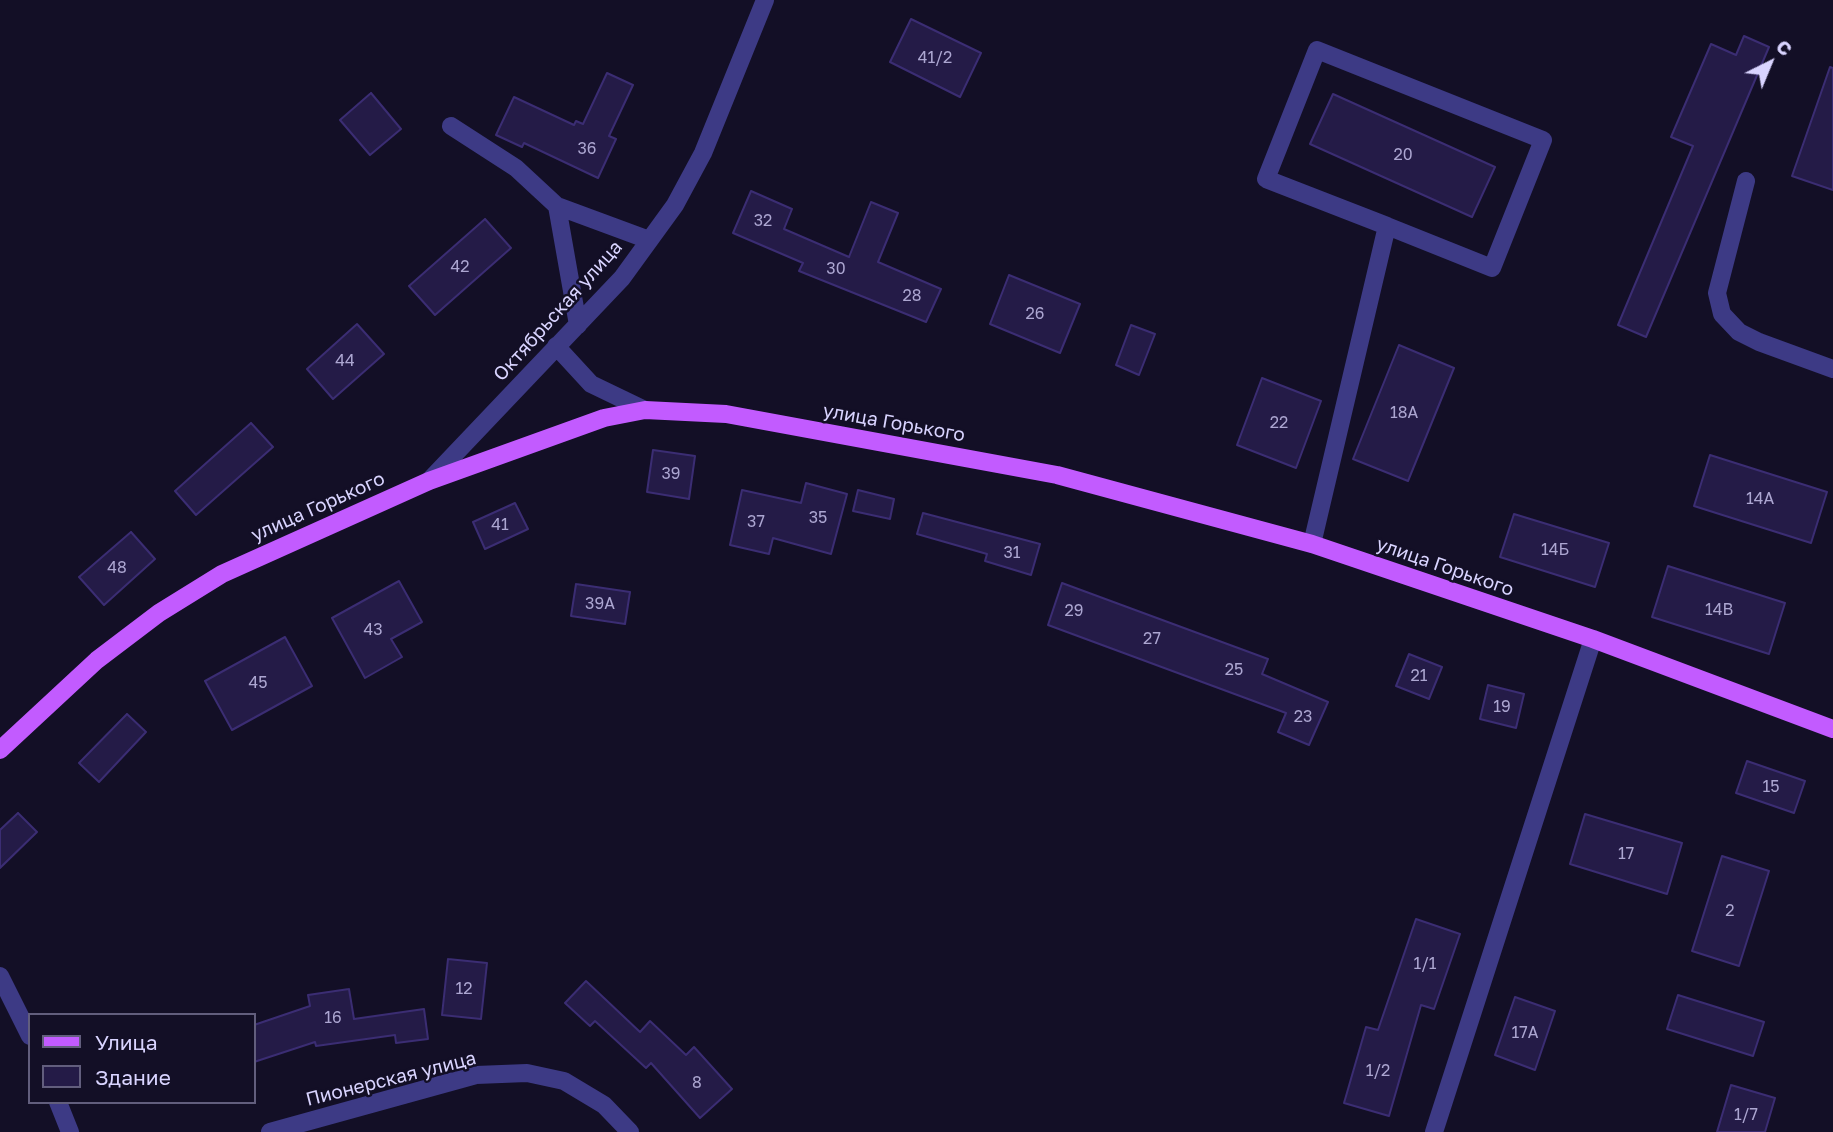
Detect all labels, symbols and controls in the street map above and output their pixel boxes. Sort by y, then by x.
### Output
north arrow [1735,28,1805,98]
text: С [1772,34,1797,60]
house number: 41/2 [918,48,952,68]
house number: 36 [577,139,597,159]
house number: 20 [1393,145,1413,165]
house number: 32 [754,211,772,231]
street label: Октябрьская улица [489,236,627,386]
house number: 42 [450,257,470,277]
house number: 30 [826,259,846,279]
house number: 28 [902,286,922,306]
house number: 26 [1026,304,1044,324]
house number: 44 [335,351,355,371]
street label: улица Горького [821,399,967,447]
house number: 18А [1390,403,1418,423]
house number: 22 [1270,413,1288,433]
house number: 39 [661,464,681,484]
street label: улица Горького [248,467,388,547]
house number: 14А [1746,489,1774,509]
house number: 35 [809,508,827,528]
house number: 37 [747,512,765,532]
house number: 41 [491,515,509,535]
street label: улица Горького [1373,533,1517,601]
house number: 14Б [1541,540,1569,560]
house number: 31 [1003,543,1021,563]
house number: 48 [107,558,127,578]
house number: 39А [585,594,615,614]
house number: 14В [1705,600,1733,620]
house number: 29 [1065,601,1083,621]
house number: 43 [363,620,383,640]
house number: 27 [1143,629,1161,649]
house number: 25 [1225,660,1243,680]
house number: 21 [1410,666,1428,686]
house number: 45 [248,673,268,693]
house number: 19 [1493,697,1511,717]
house number: 23 [1294,707,1312,727]
house number: 15 [1762,777,1780,797]
house number: 17 [1618,844,1634,864]
house number: 2 [1725,901,1735,921]
house number: 1/1 [1413,954,1437,974]
house number: 12 [455,979,473,999]
house number: 16 [324,1008,342,1028]
legend [28,1013,256,1104]
house number: 17А [1512,1023,1538,1043]
text: Улица [95,1029,158,1055]
street label: Пионерская улица [304,1047,478,1111]
house number: 1/2 [1366,1061,1390,1081]
text: Здание [95,1064,171,1090]
house number: 8 [692,1073,702,1093]
house number: 1/7 [1734,1105,1758,1125]

